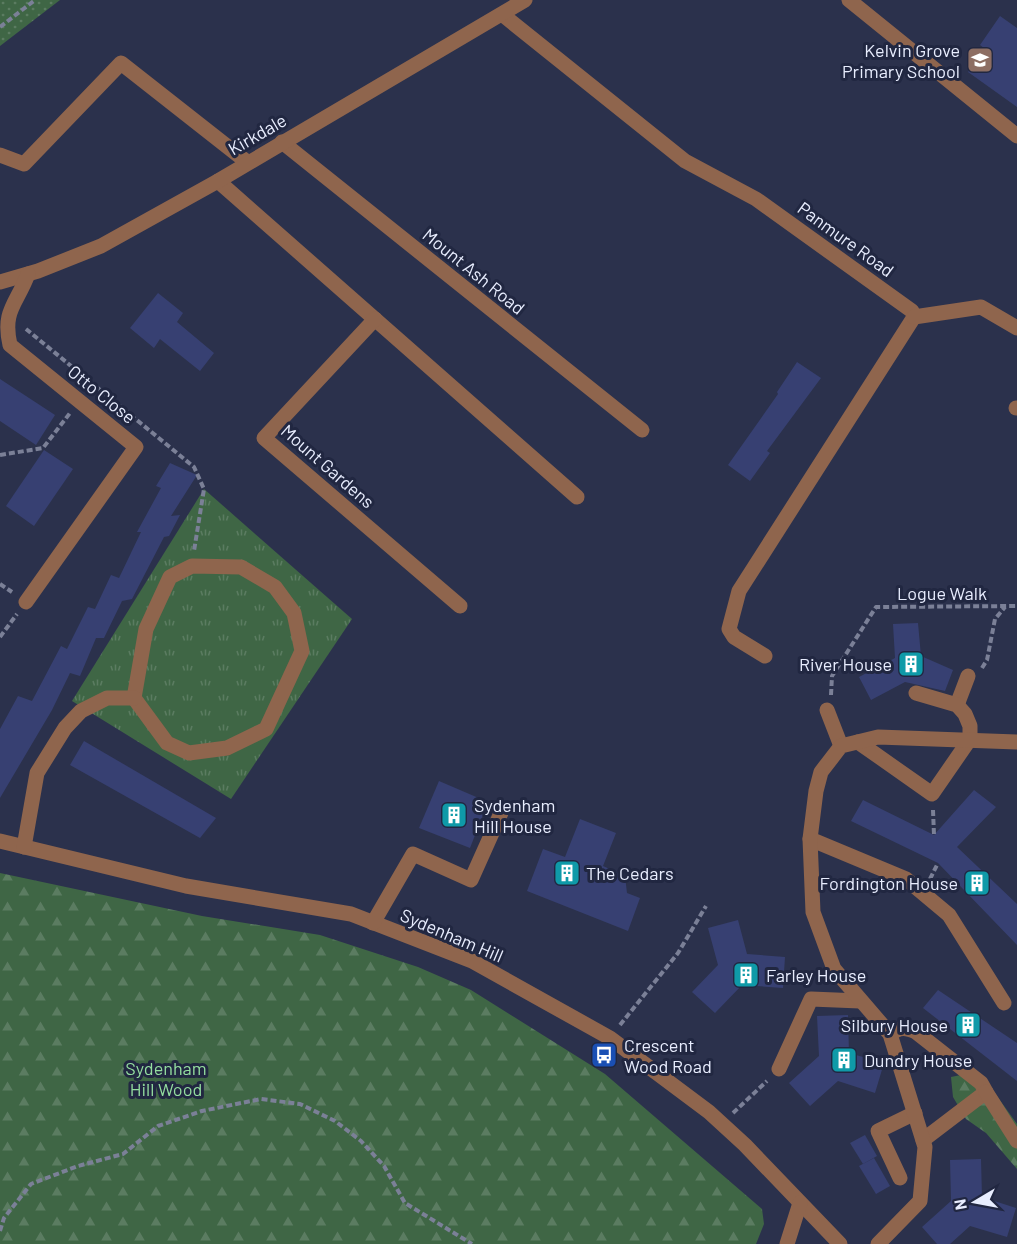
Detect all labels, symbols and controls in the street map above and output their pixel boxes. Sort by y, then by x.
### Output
place label: Kelvin Grove Primary School [842,39,960,82]
school or university icon: Kelvin Grove Primary School [965,45,995,75]
street label: Kirkdale [224,109,290,159]
street label: Panmure Road [794,197,898,281]
street label: Mount Ash Road [419,223,529,319]
street label: Otto Close [64,360,140,428]
street label: Mount Gardens [277,419,379,513]
street label: Logue Walk [897,582,987,604]
building icon: River House [896,649,926,679]
place label: River House [799,653,892,675]
place label: Sydenham Hill House [474,794,555,837]
building icon: Sydenham Hill House [439,800,469,830]
building icon: The Cedars [552,858,582,888]
place label: The Cedars [586,862,674,884]
building icon: Fordington House [962,868,992,898]
place label: Fordington House [820,872,958,894]
street label: Sydenham Hill [397,903,507,967]
building icon: Farley House [731,960,761,990]
place label: Farley House [766,964,866,986]
building icon: Silbury House [953,1010,983,1040]
place label: Silbury House [841,1014,948,1036]
place label: Crescent Wood Road [624,1034,712,1077]
bus stop icon: Crescent Wood Road [589,1040,619,1070]
building icon: Dundry House [829,1045,859,1075]
place label: Dundry House [864,1049,972,1071]
park label: Sydenham Hill Wood [125,1057,207,1100]
north arrow [945,1172,1005,1232]
text: N [949,1198,970,1212]

